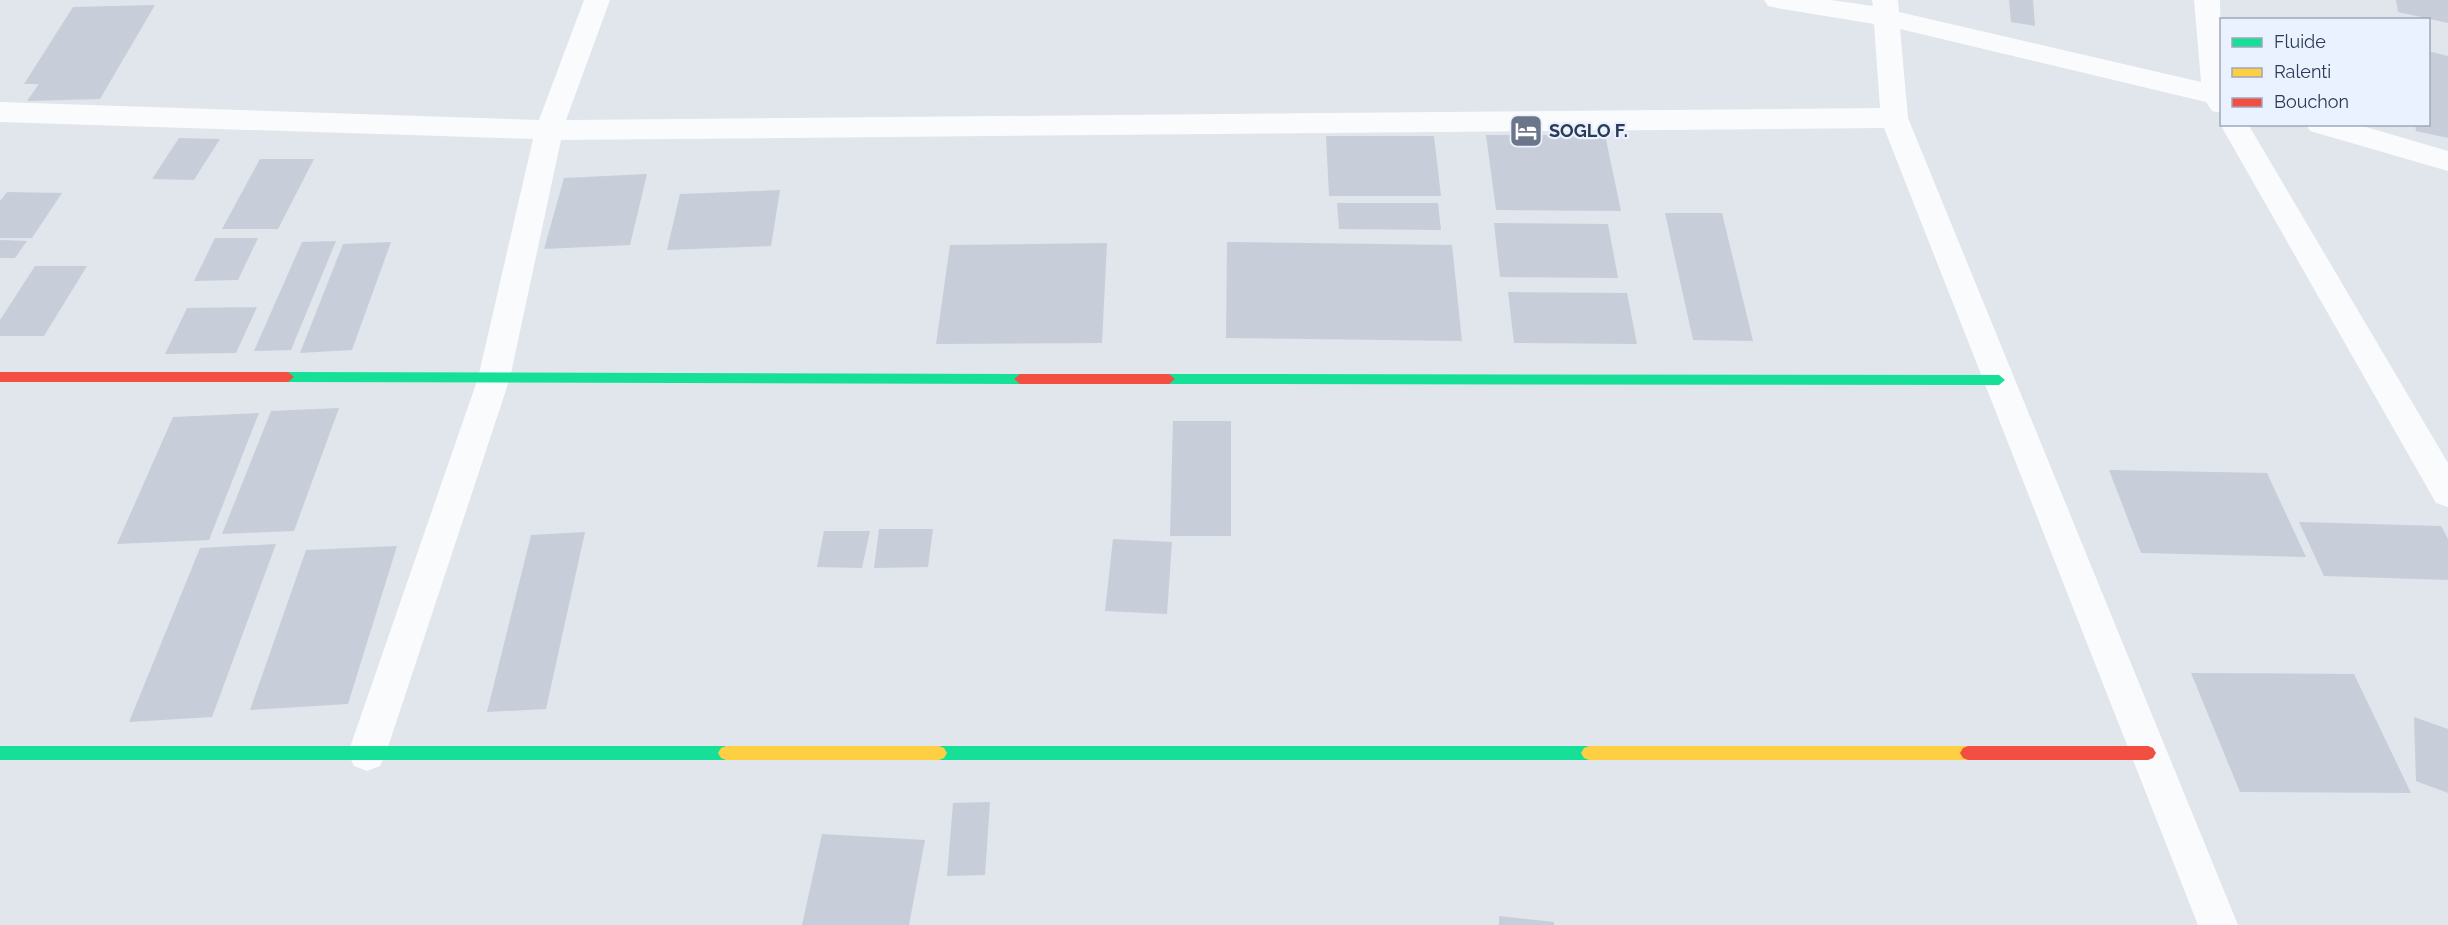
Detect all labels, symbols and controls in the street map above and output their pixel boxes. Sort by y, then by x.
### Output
legend [2220,18,2430,126]
text: Fluide [2274,31,2326,52]
text: Ralenti [2274,61,2331,82]
text: Bouchon [2274,91,2349,112]
hotel icon: SOGLO F. [1508,113,1544,149]
place label: SOGLO F. [1549,120,1628,141]

